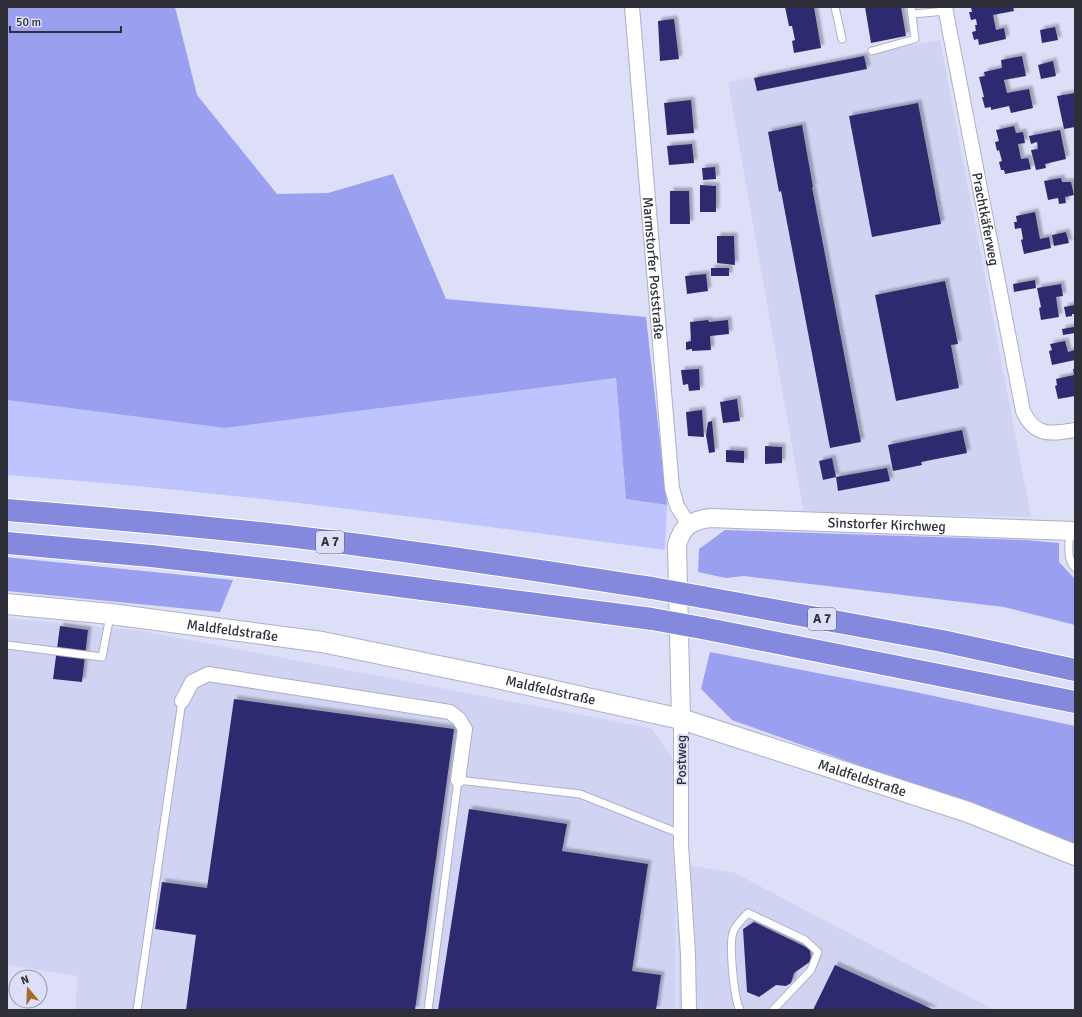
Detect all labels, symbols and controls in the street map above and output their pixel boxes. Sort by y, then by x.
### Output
scale bar [10,8,121,34]
text: 50 m [16,15,41,30]
street label: Prachtkäferweg [969,171,1003,267]
street label: Marmstorfer Poststraße [639,196,668,340]
street label: Sinstorfer Kirchweg [827,514,946,535]
road number: A 7 [316,531,344,553]
road number: A 7 [808,608,836,630]
street label: Maldfeldstraße [186,616,279,645]
street label: Maldfeldstraße [504,672,597,708]
street label: Postweg [673,735,690,785]
street label: Maldfeldstraße [816,755,909,800]
north arrow [8,969,48,1009]
text: N [19,973,31,987]

